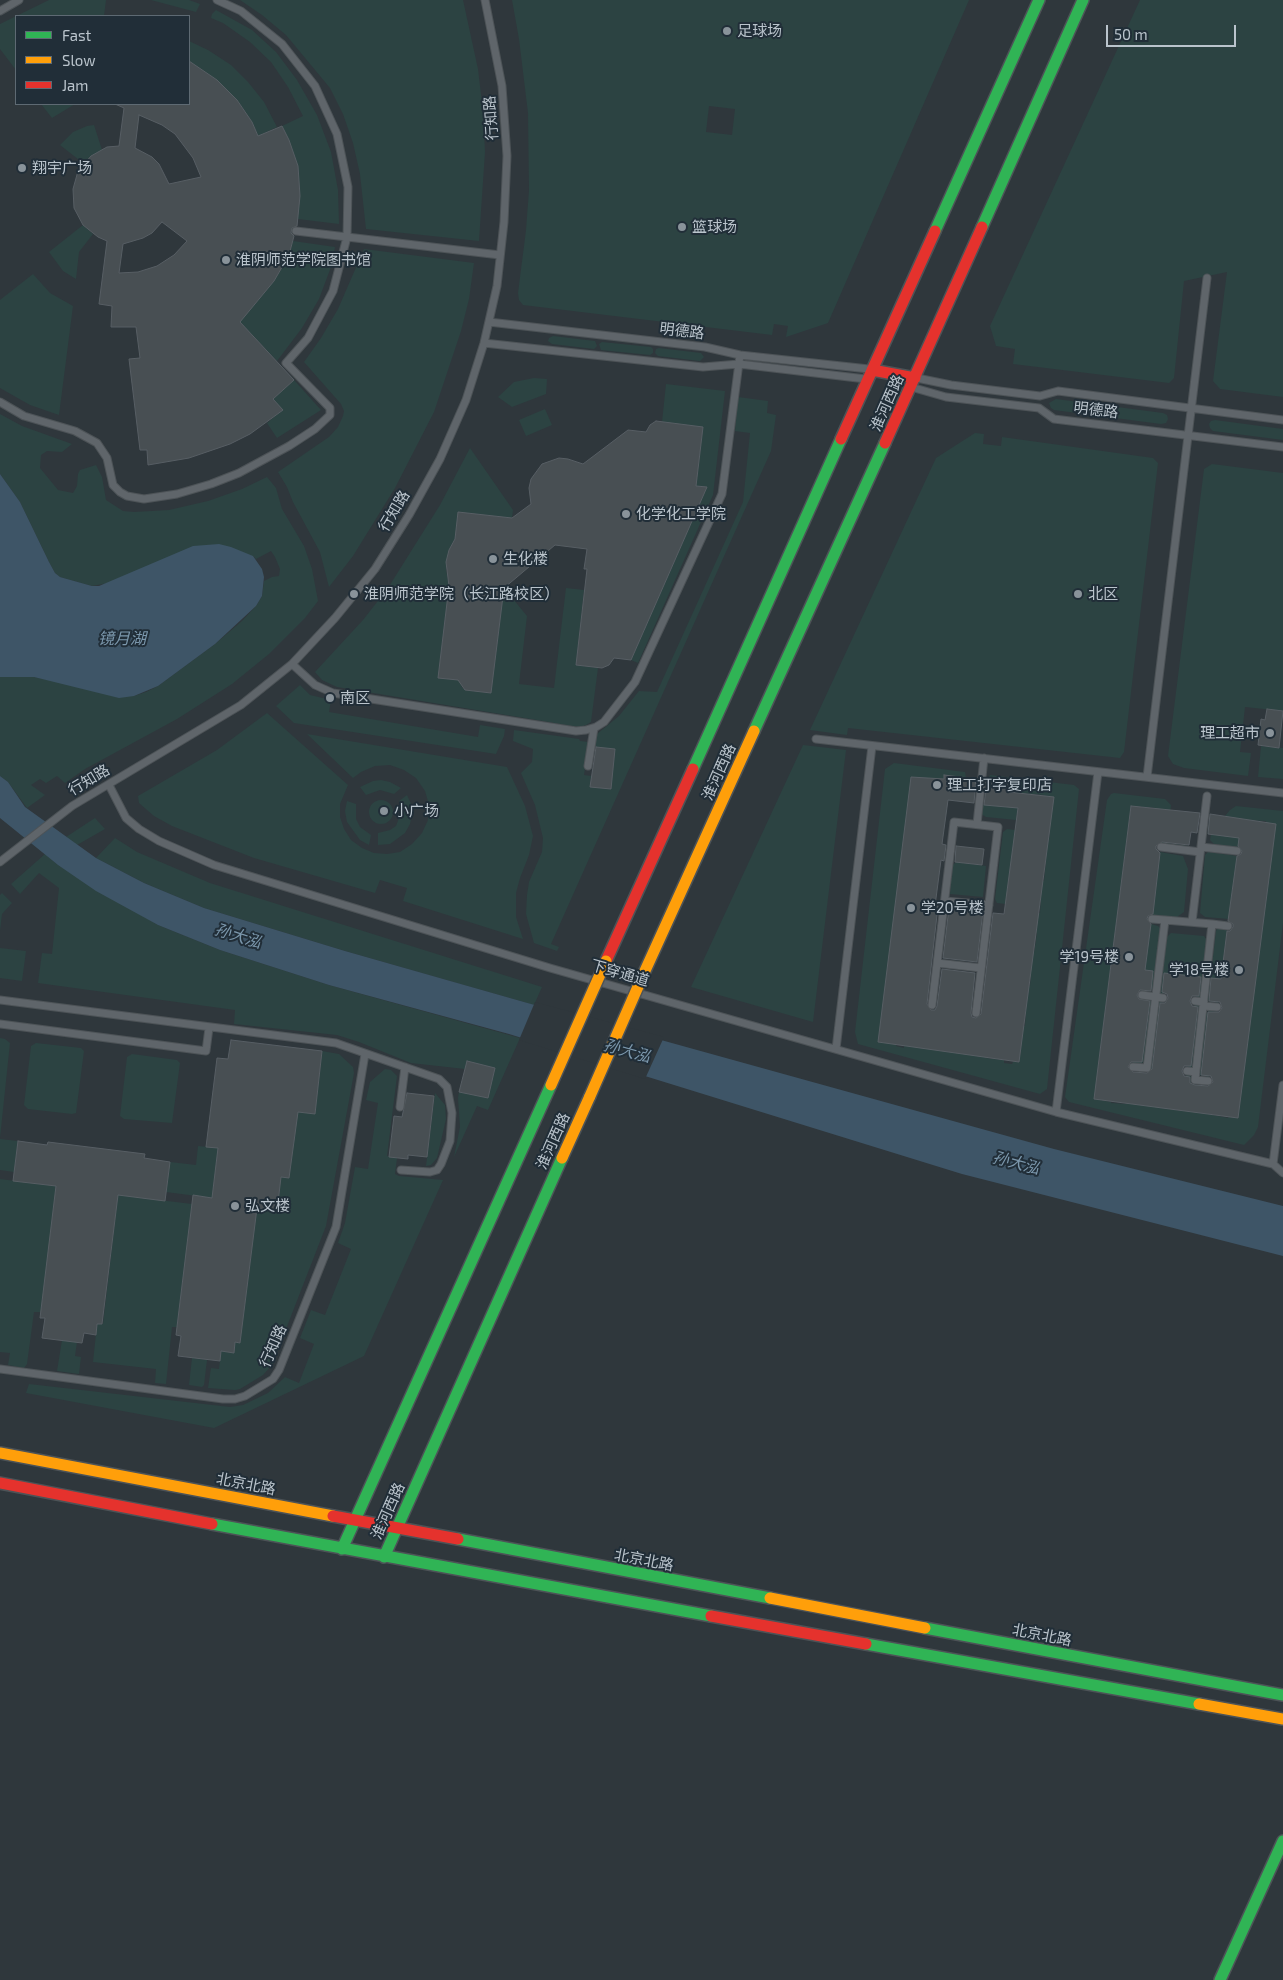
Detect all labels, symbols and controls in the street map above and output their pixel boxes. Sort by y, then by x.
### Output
legend [15,15,190,105]
scale bar [1108,15,1238,47]
place label: 足球场 [737,22,782,40]
marker: 足球场 [721,25,733,37]
text: 50 m [1114,25,1148,43]
text: Fast [62,26,91,44]
text: Slow [62,51,96,69]
text: Jam [62,76,88,94]
street label: 行知路 [480,95,502,141]
place label: 翔宇广场 [32,159,92,177]
marker: 翔宇广场 [16,162,28,174]
place label: 篮球场 [692,218,737,236]
marker: 篮球场 [676,221,688,233]
place label: 淮阴师范学院图书馆 [236,251,371,269]
marker: 淮阴师范学院图书馆 [220,254,232,266]
street label: 明德路 [659,319,705,343]
street label: 淮河西路 [867,372,907,434]
street label: 明德路 [1073,398,1119,422]
street label: 行知路 [375,487,413,535]
place label: 化学化工学院 [636,505,726,523]
marker: 化学化工学院 [620,508,632,520]
place label: 生化楼 [503,550,548,568]
marker: 生化楼 [487,553,499,565]
place label: 淮阴师范学院（长江路校区） [364,585,559,603]
place label: 北区 [1088,585,1118,603]
marker: 淮阴师范学院（长江路校区） [348,588,360,600]
marker: 北区 [1072,588,1084,600]
water label: 镜月湖 [98,629,146,649]
place label: 南区 [340,689,370,707]
marker: 南区 [324,692,336,704]
place label: 理工超市 [1200,724,1260,742]
marker: 理工超市 [1264,727,1276,739]
street label: 淮河西路 [699,741,739,803]
street label: 行知路 [65,761,113,799]
place label: 理工打字复印店 [947,776,1052,794]
marker: 理工打字复印店 [931,779,943,791]
place label: 小广场 [394,802,439,820]
marker: 小广场 [378,805,390,817]
place label: 学20号楼 [921,899,983,917]
marker: 学20号楼 [905,902,917,914]
water label: 孙大泓 [212,919,264,953]
place label: 学19号楼 [1059,948,1119,966]
marker: 学19号楼 [1123,951,1135,963]
street label: 下穿通道 [589,956,651,990]
place label: 学18号楼 [1169,961,1229,979]
marker: 学18号楼 [1233,964,1245,976]
water label: 孙大泓 [601,1035,653,1067]
street label: 淮河西路 [533,1110,573,1172]
water label: 孙大泓 [990,1148,1042,1178]
place label: 弘文楼 [245,1197,290,1215]
marker: 弘文楼 [229,1200,241,1212]
street label: 行知路 [256,1322,290,1370]
street label: 北京北路 [215,1469,277,1499]
street label: 淮河西路 [368,1480,408,1542]
street label: 北京北路 [613,1545,675,1575]
street label: 北京北路 [1011,1620,1073,1650]

